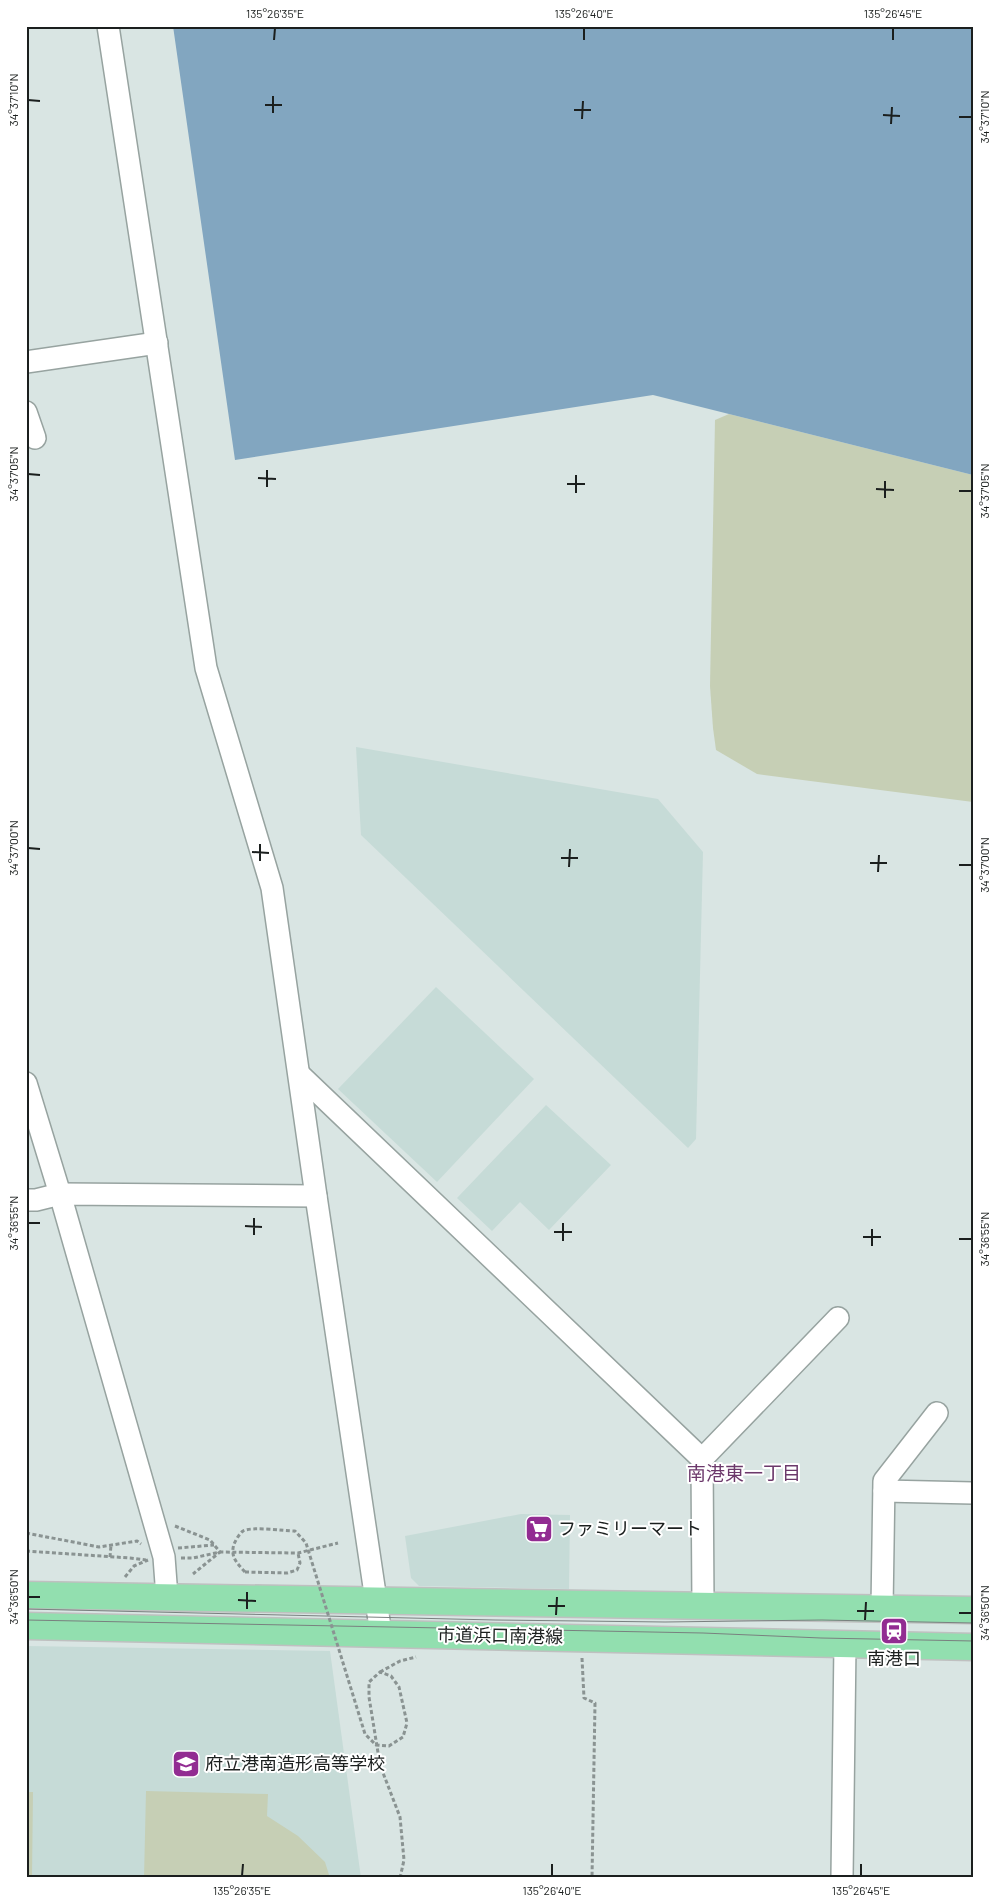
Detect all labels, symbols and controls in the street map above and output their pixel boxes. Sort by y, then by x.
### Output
text: 135°26'35"E [246,6,304,20]
text: 135°26'40"E [554,6,614,20]
text: 135°26'45"E [864,6,922,20]
text: 34°37'10"N [6,73,20,127]
text: 34°37'10"N [977,90,991,144]
text: 34°37'05"N [6,446,20,502]
text: 34°37'05"N [977,463,991,519]
text: 34°37'00"N [6,820,20,876]
text: 34°37'00"N [977,837,991,893]
text: 34°36'55"N [6,1196,20,1250]
text: 34°36'55"N [977,1212,991,1266]
district label: 南港東一丁目 [687,1461,801,1484]
supermarket icon: ファミリーマート [524,1514,554,1544]
place label: ファミリーマート [558,1517,702,1539]
text: 34°36'50"N [6,1569,20,1625]
text: 34°36'50"N [977,1585,991,1641]
station icon: 南港口 [879,1616,909,1646]
street label: 市道浜口南港線 [437,1623,563,1647]
place label: 南港口 [867,1647,921,1669]
school or university icon: 府立港南造形高等学校 [171,1749,201,1779]
place label: 府立港南造形高等学校 [205,1752,385,1774]
text: 135°26'35"E [213,1883,271,1897]
text: 135°26'40"E [522,1883,582,1897]
text: 135°26'45"E [832,1883,890,1897]

